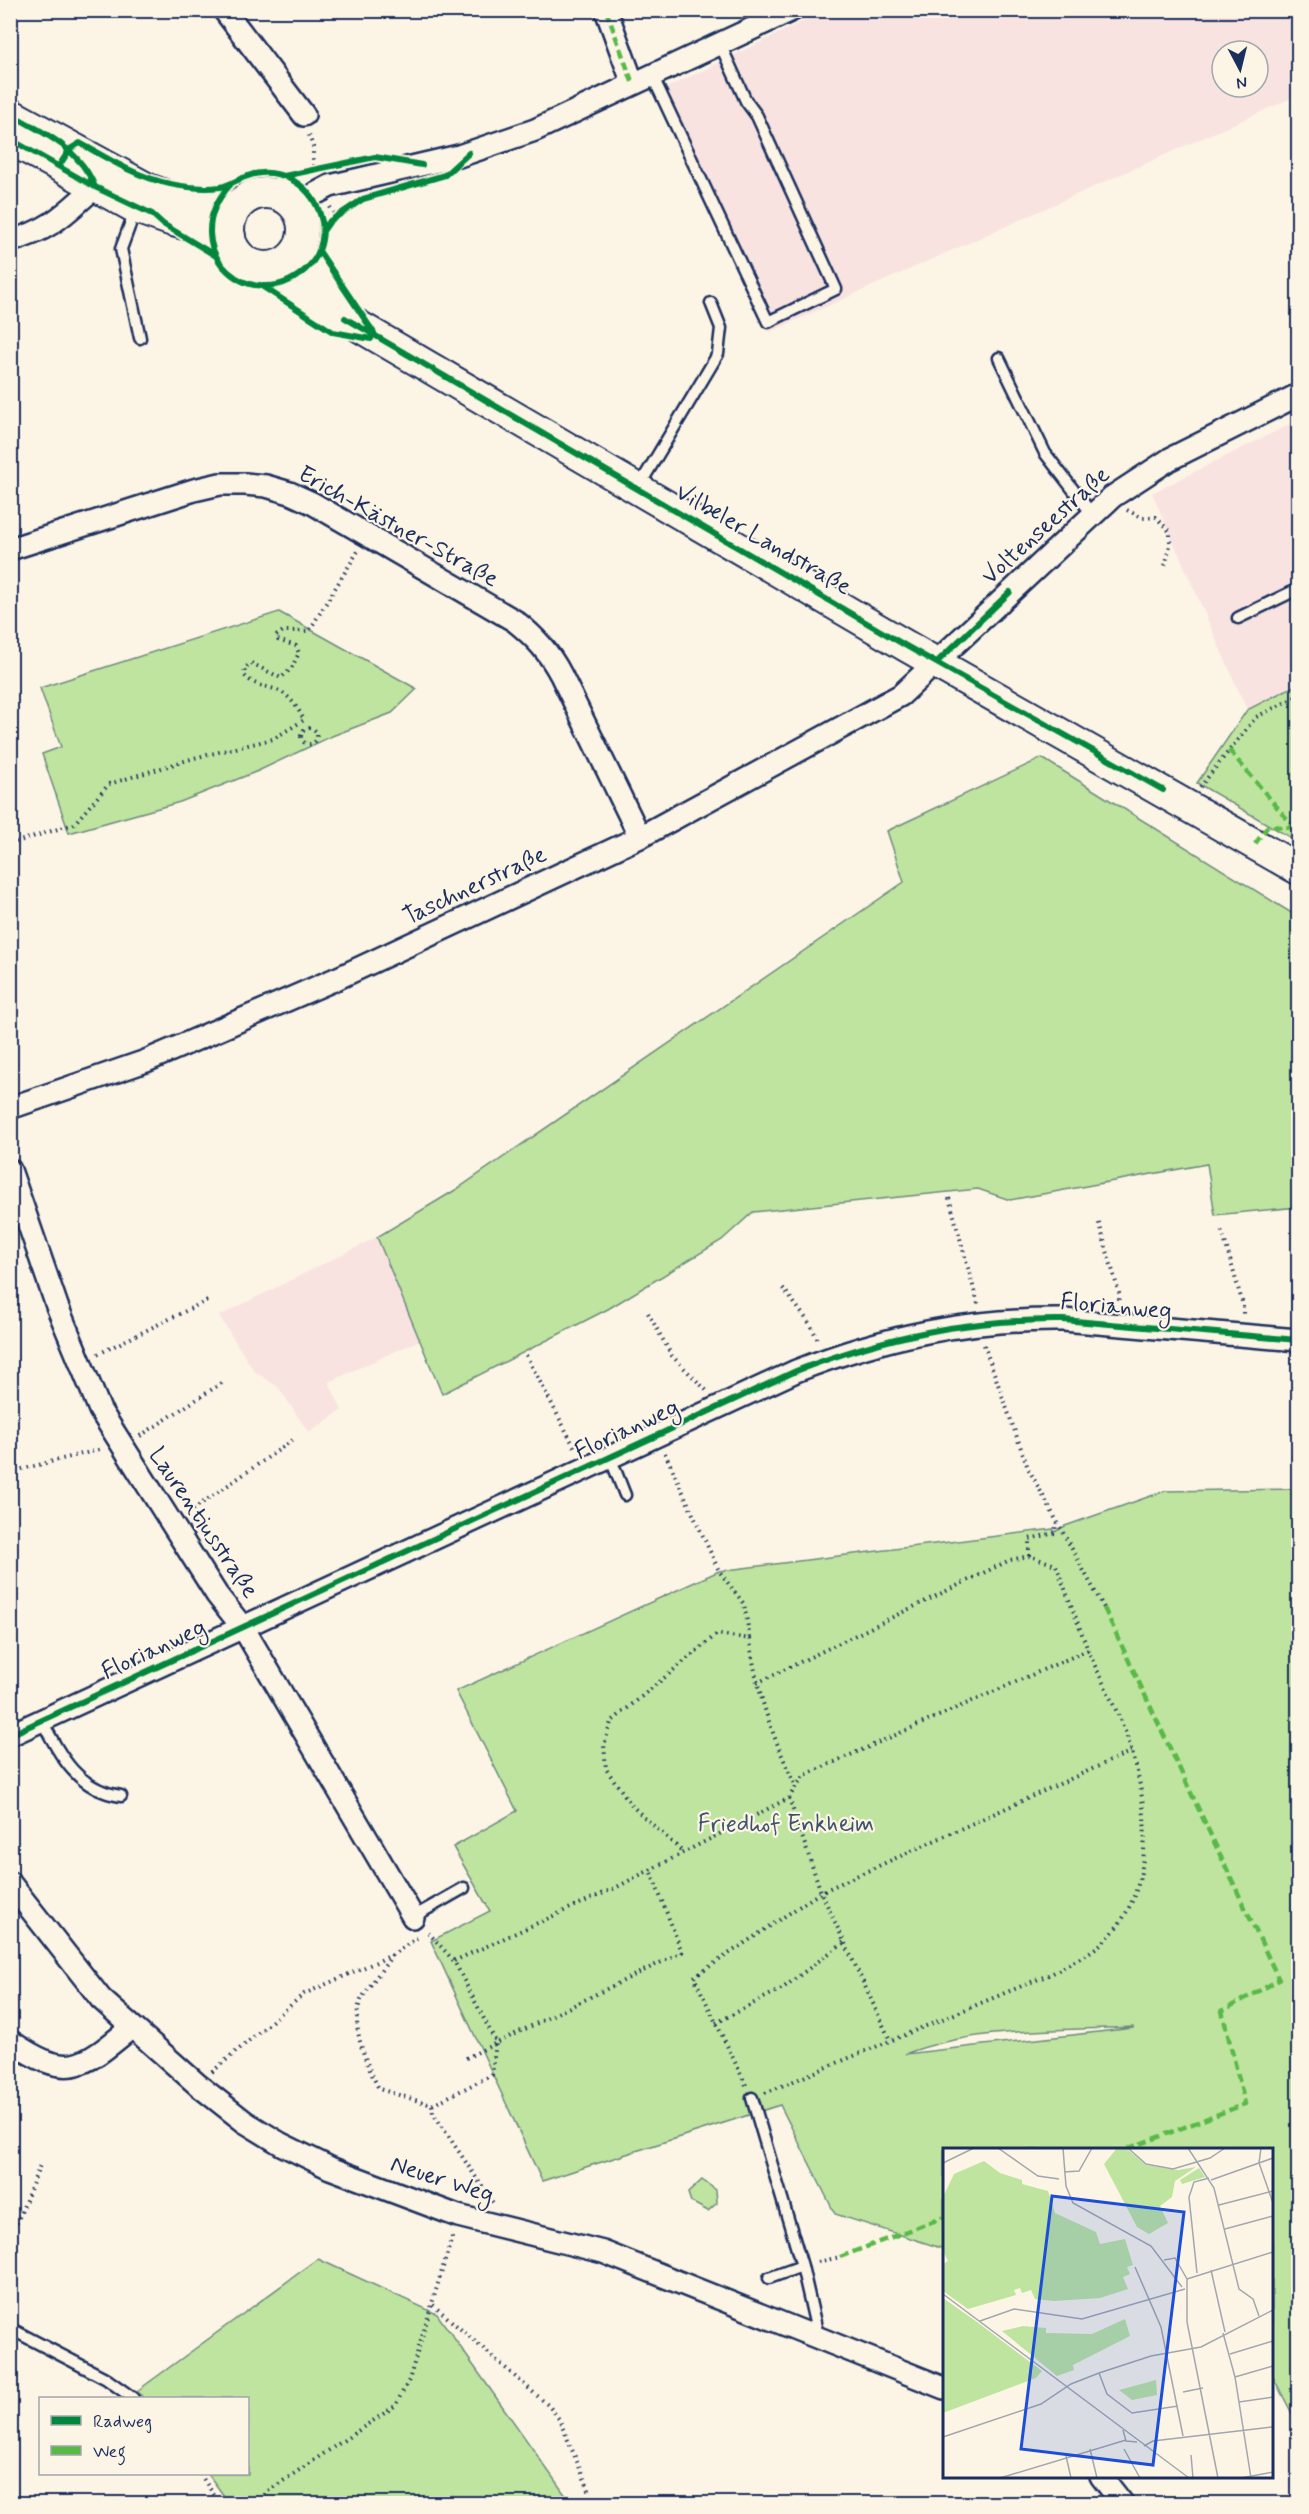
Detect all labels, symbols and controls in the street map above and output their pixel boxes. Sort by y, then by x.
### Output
north arrow [1210,39,1270,99]
text: N [1235,71,1248,93]
street label: Erich-Kästner-Straße [292,459,504,595]
street label: Voltenseestraße [975,460,1117,592]
street label: Vilbeler Landstraße [669,477,857,603]
street label: Taschnerstraße [398,839,552,933]
street label: Florianweg [1059,1287,1173,1329]
street label: Florianweg [570,1392,685,1469]
street label: Laurentiusstraße [141,1441,265,1605]
street label: Florianweg [97,1612,212,1689]
park label: Friedhof Enkheim [698,1809,874,1840]
inset map [943,2148,1273,2478]
street label: Neuer Weg [386,2149,497,2213]
legend [39,2397,249,2475]
text: Radweg [93,2410,152,2434]
text: Weg [93,2440,126,2466]

